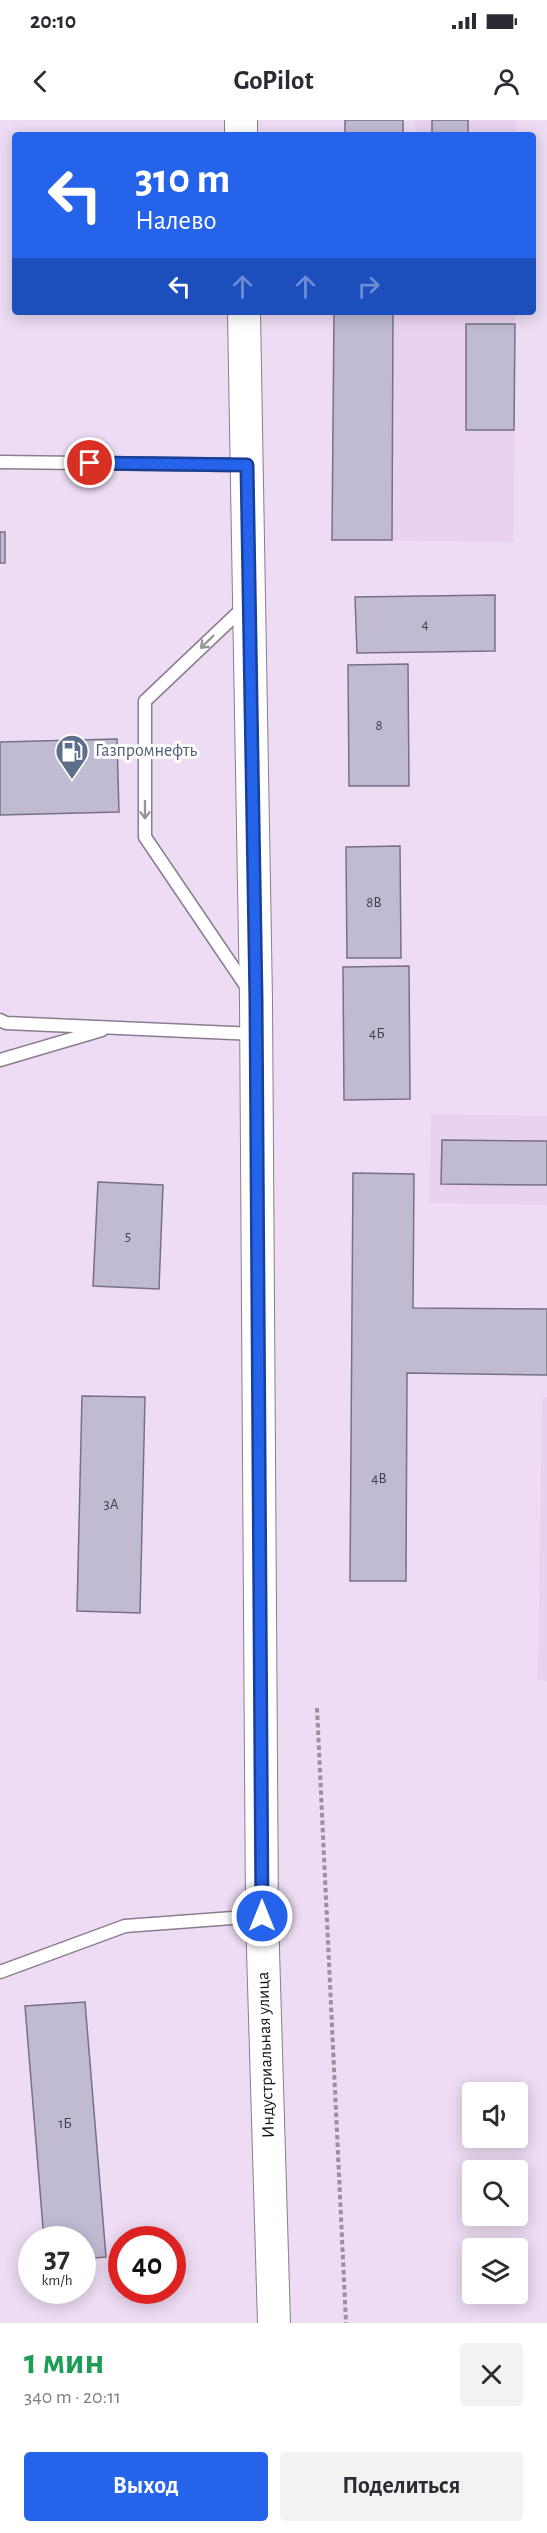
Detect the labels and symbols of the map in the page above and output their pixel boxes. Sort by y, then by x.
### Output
pin [64,437,115,488]
house number: 4 [421,617,429,632]
one-way arrow [199,635,214,649]
house number: 8 [375,718,383,733]
fuel station icon: Газпромнефть [54,733,90,780]
place label: Газпромнефть [95,742,197,760]
one-way arrow [139,800,151,820]
house number: 8В [366,895,382,910]
house number: 4Б [369,1026,385,1041]
house number: 5 [125,1229,131,1244]
house number: 4В [371,1471,387,1486]
house number: 3А [103,1497,119,1512]
position arrow [230,1884,294,1948]
street label: Индустриальная улица [254,1971,278,2139]
house number: 1Б [58,2116,72,2131]
speed limit sign: 40 [108,2226,186,2304]

